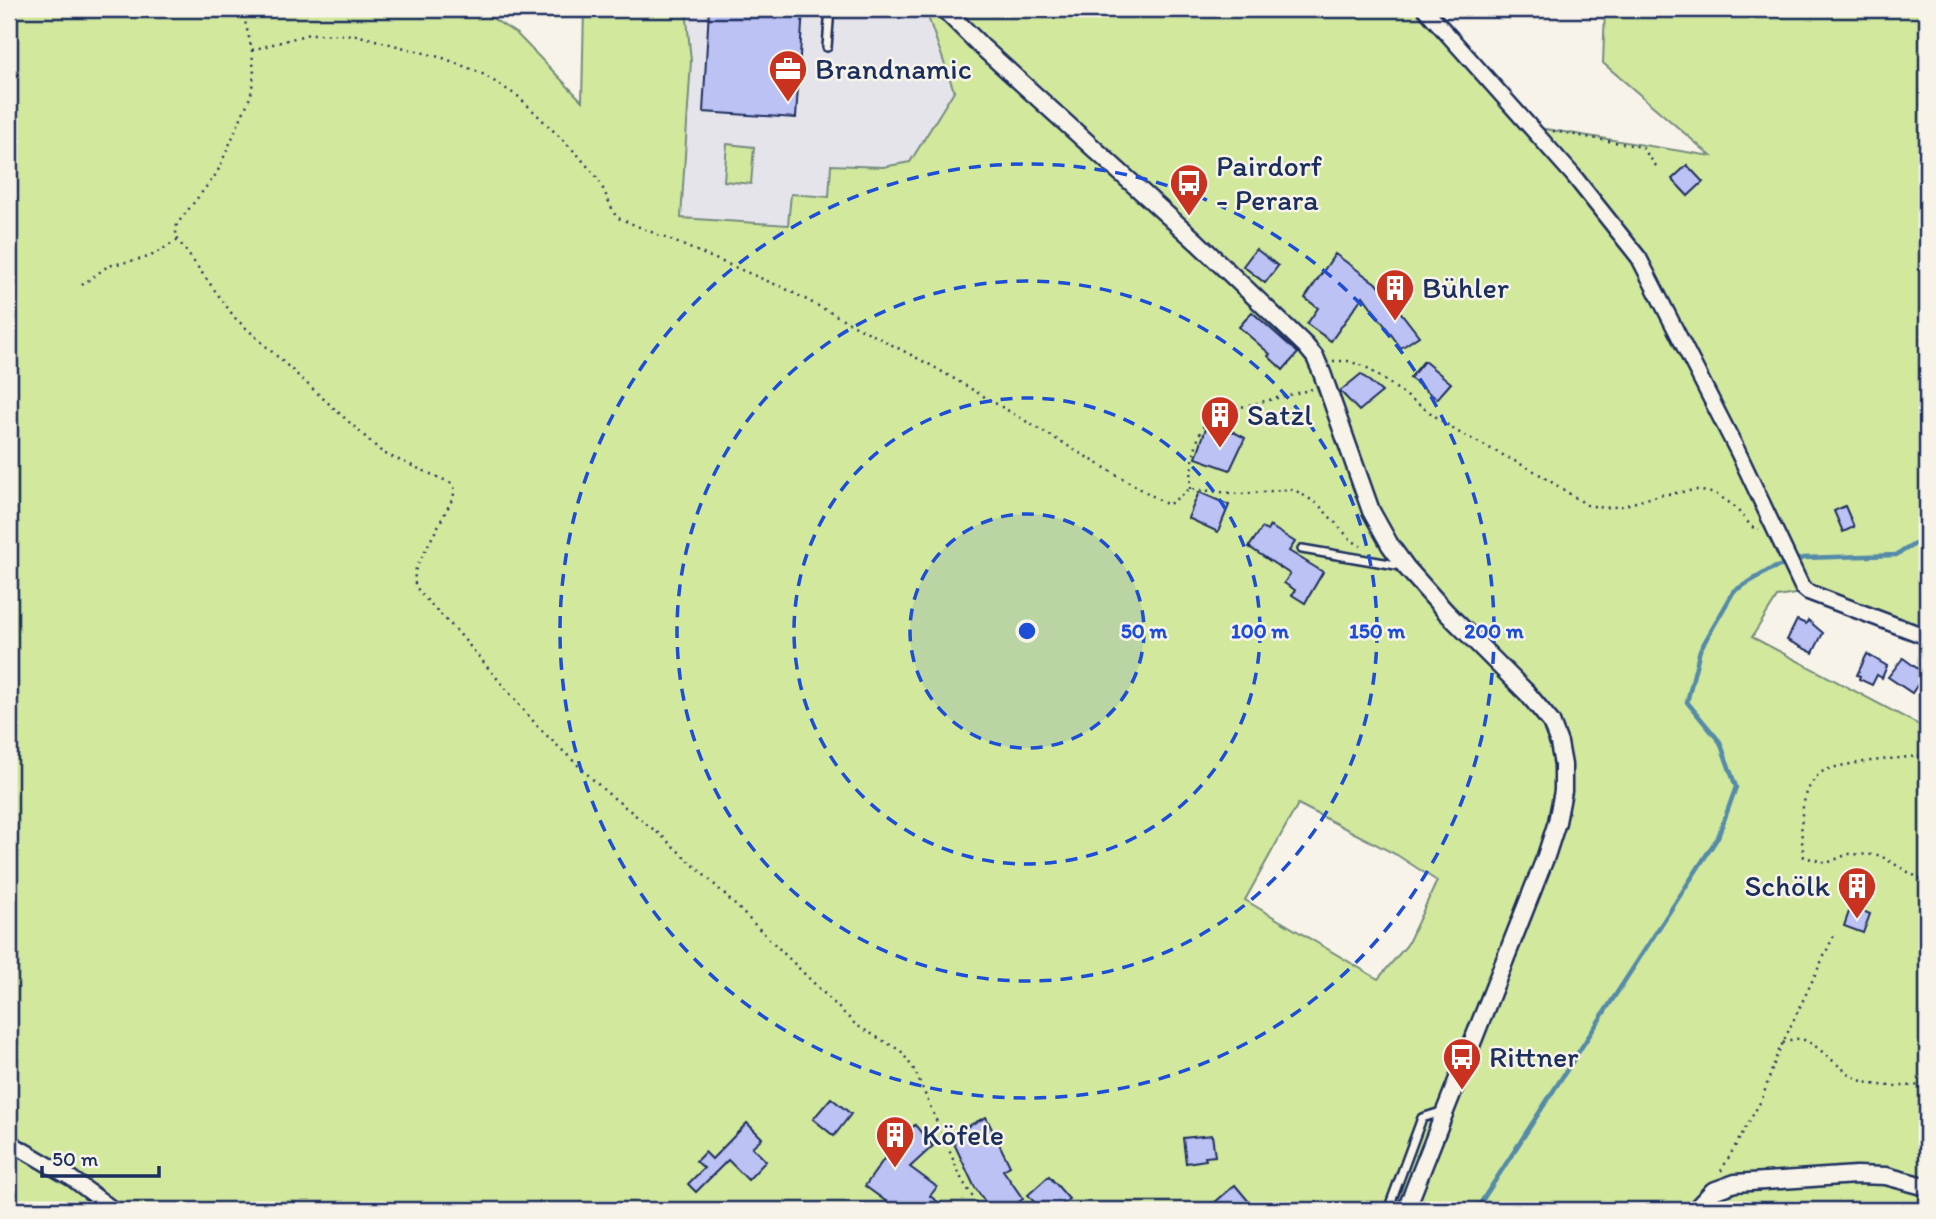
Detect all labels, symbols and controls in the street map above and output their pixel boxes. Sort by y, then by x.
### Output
office icon: Brandnamic [767,48,809,103]
place label: Brandnamic [815,50,972,87]
place label: Pairdorf - Perara [1216,147,1323,218]
bus stop icon: Pairdorf - Perara [1168,162,1210,217]
building icon: Bühler [1374,267,1416,322]
place label: Bühler [1422,269,1509,306]
building icon: Satzl [1199,394,1241,449]
place label: Satzl [1247,396,1313,433]
text: 50 m [1121,618,1168,643]
text: 100 m [1231,618,1289,643]
text: 150 m [1349,618,1405,643]
text: 200 m [1464,618,1524,643]
centre of rings [1015,619,1039,643]
building icon: Schölk [1836,865,1878,920]
place label: Schölk [1744,867,1830,904]
bus stop icon: Rittner [1441,1036,1483,1091]
place label: Rittner [1489,1038,1579,1075]
building icon: Köfele [874,1114,916,1169]
place label: Köfele [922,1116,1004,1153]
scale bar [42,1135,159,1179]
text: 50 m [52,1146,99,1171]

